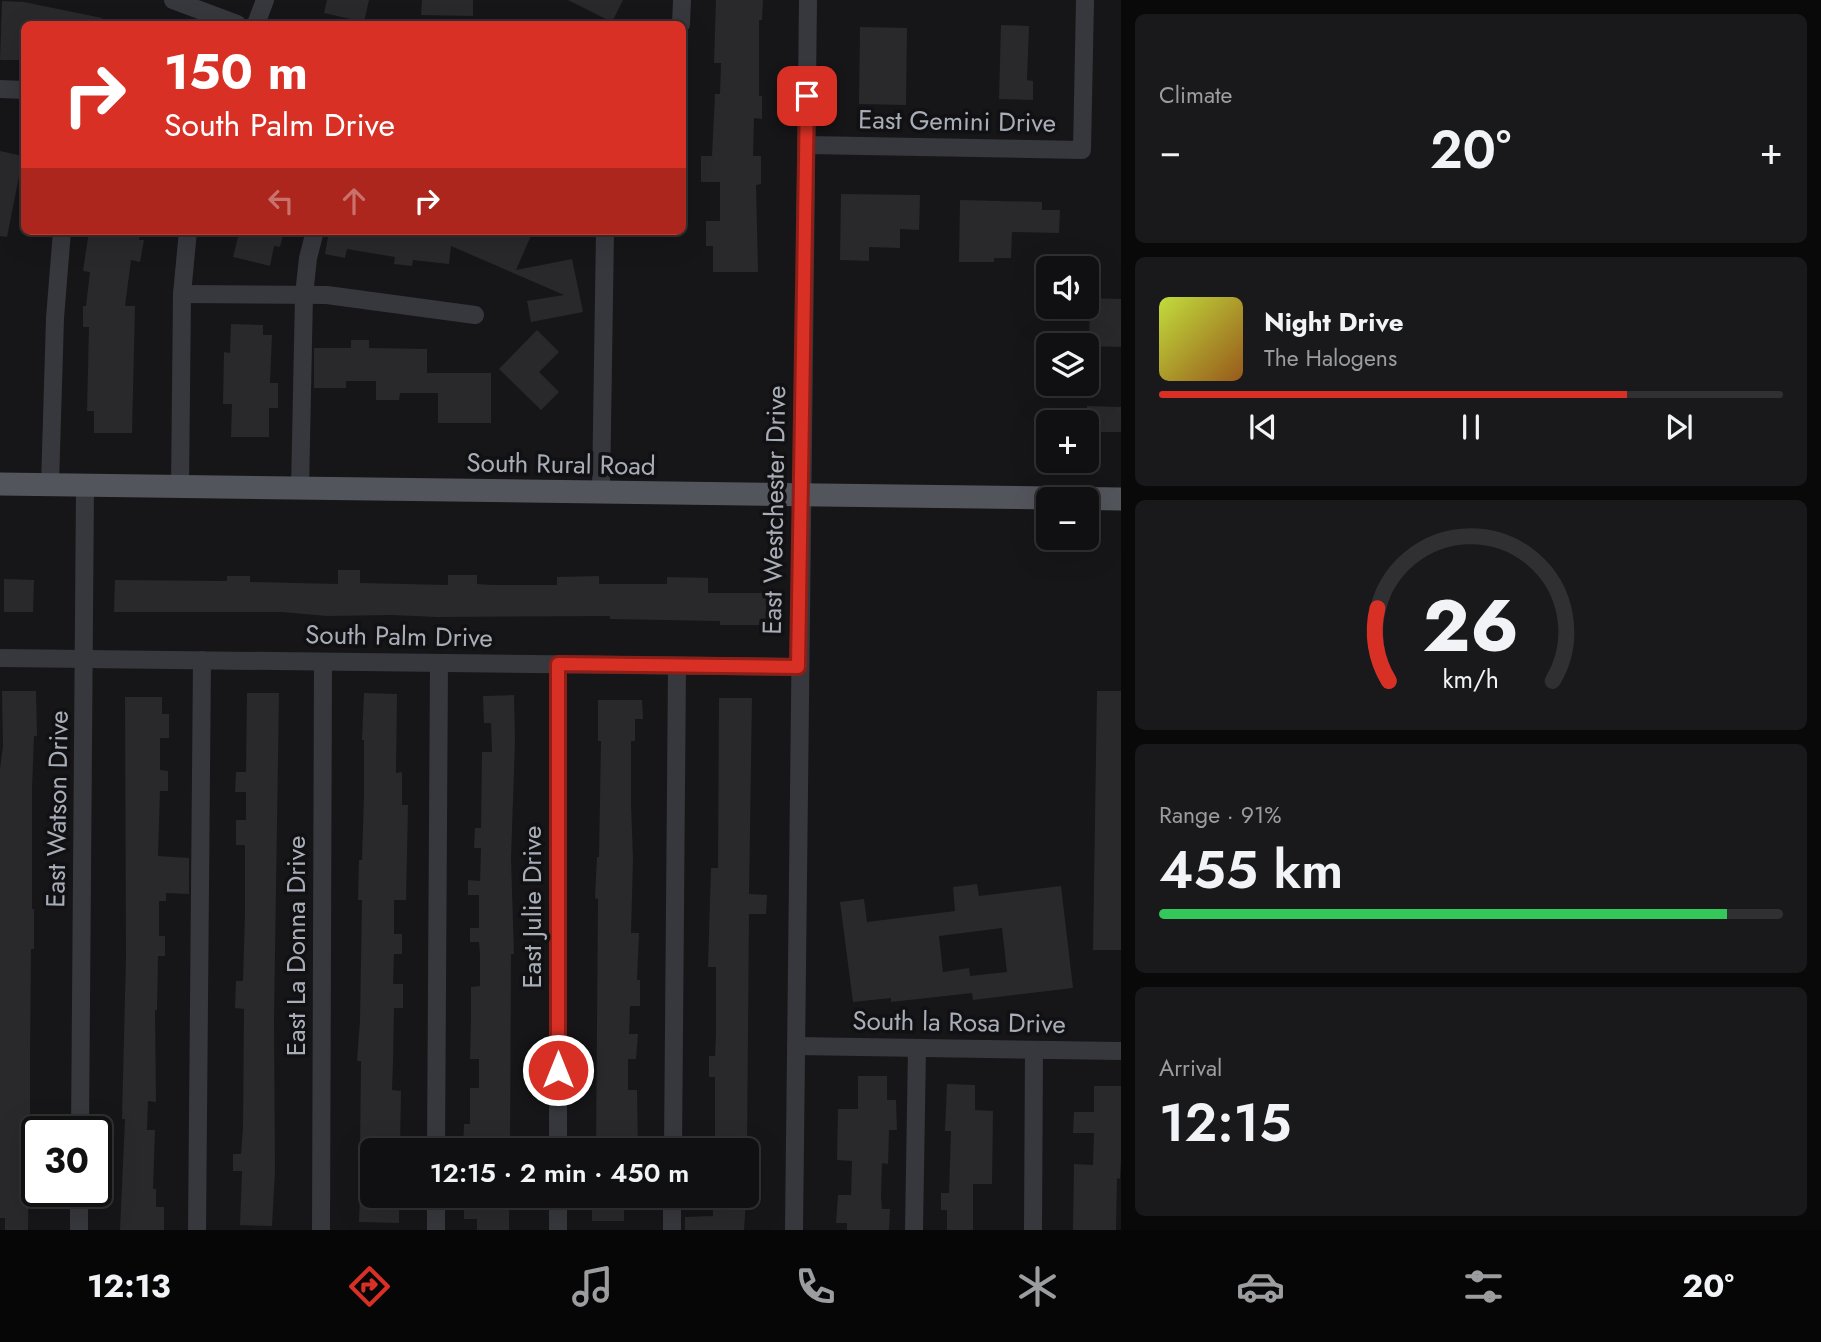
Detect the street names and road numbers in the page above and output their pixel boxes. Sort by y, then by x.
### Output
street label: East Gemini Drive [858,100,1056,142]
street label: East Westchester Drive [753,385,795,635]
street label: South Rural Road [466,443,656,485]
street label: South Palm Drive [305,615,493,657]
street label: East Watson Drive [36,710,78,908]
street label: East Julie Drive [513,826,551,988]
street label: East La Donna Drive [277,836,315,1056]
street label: South la Rosa Drive [852,1001,1066,1043]

